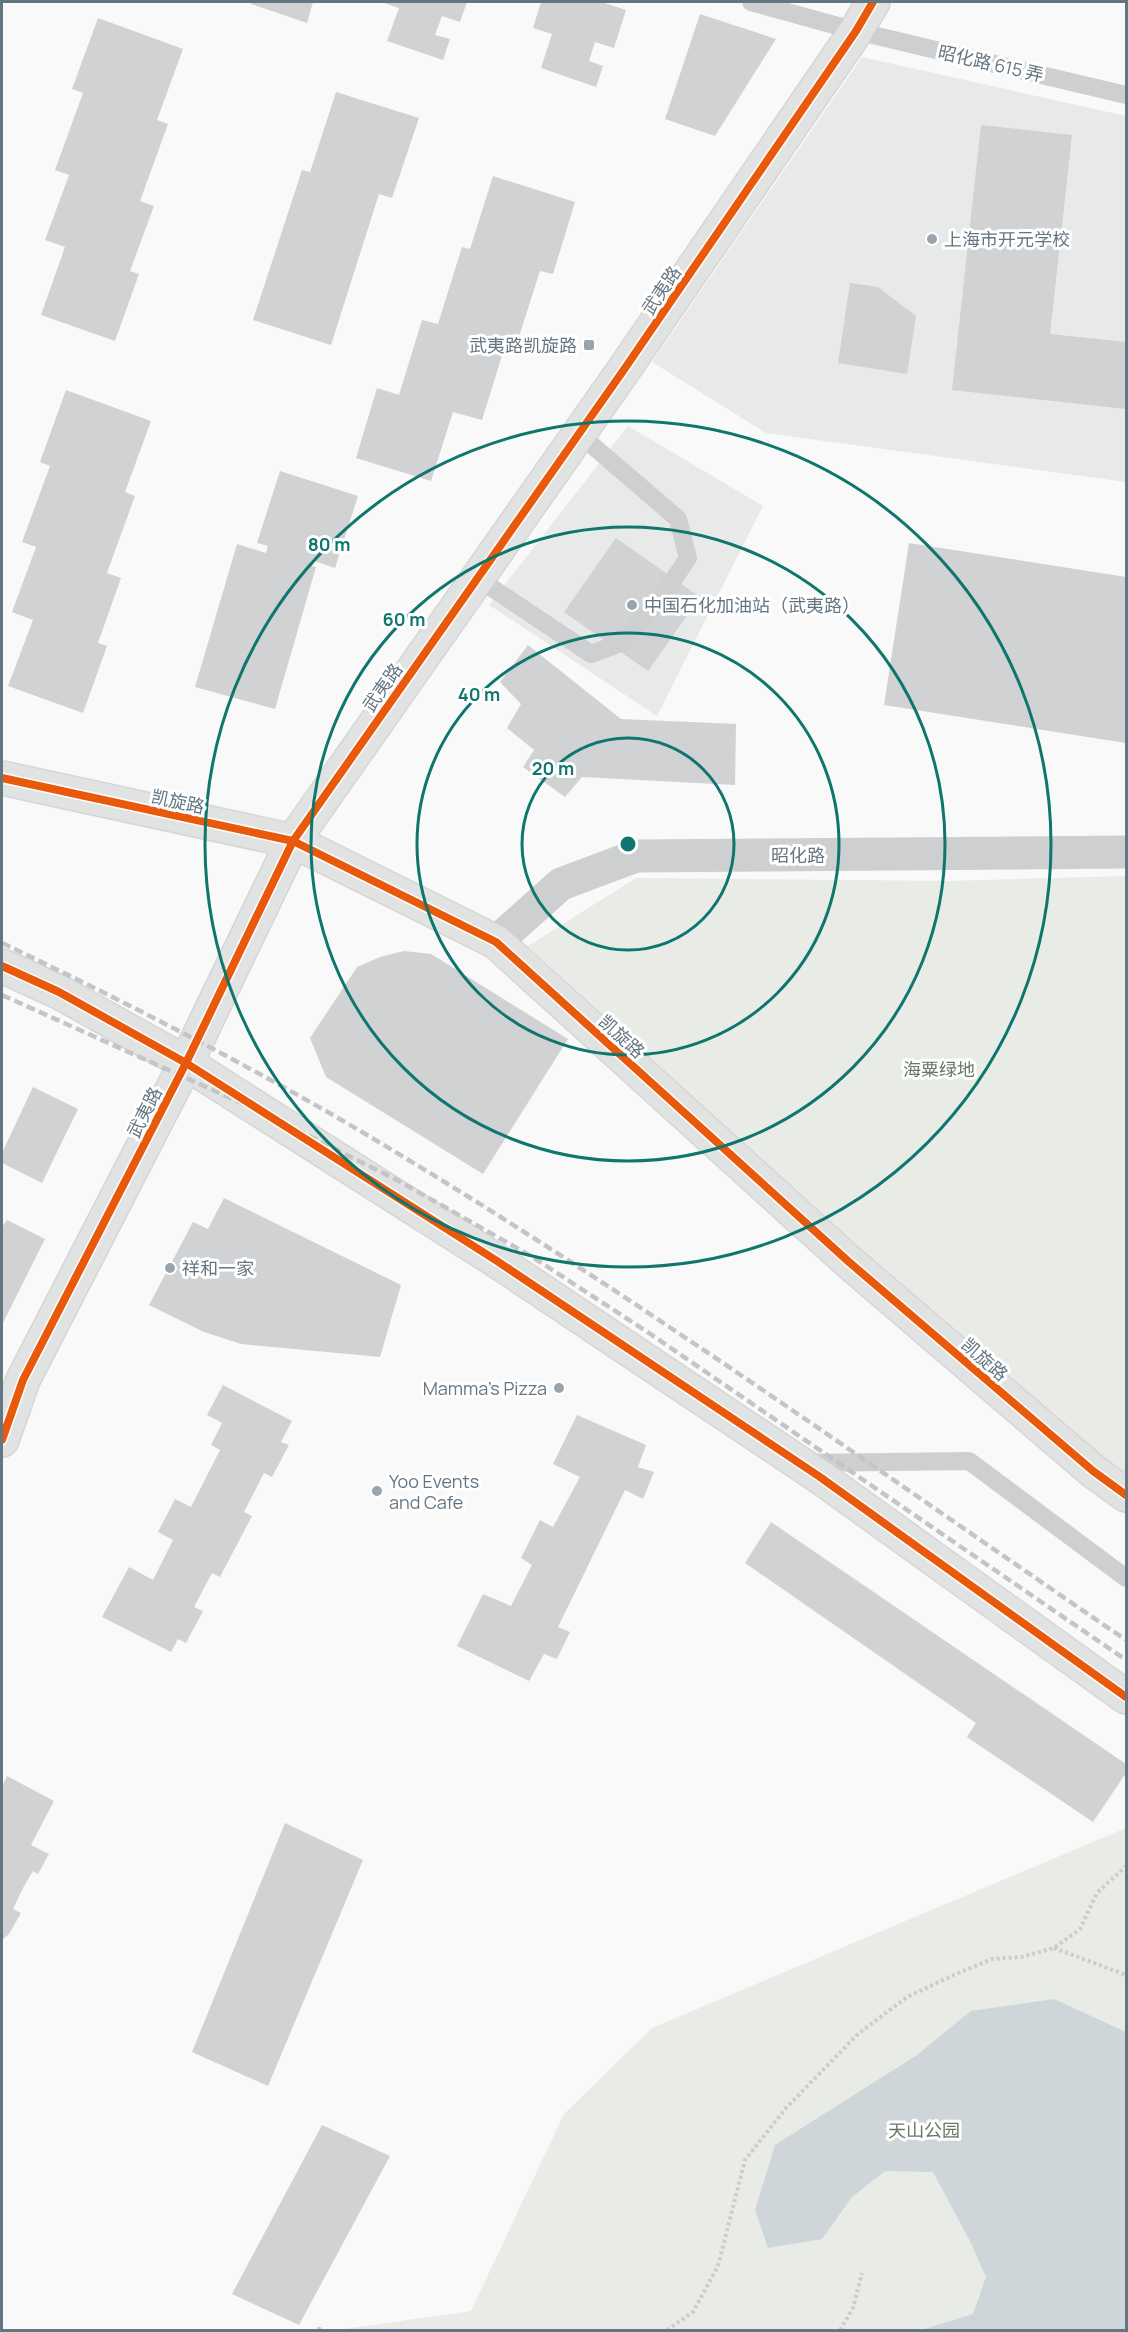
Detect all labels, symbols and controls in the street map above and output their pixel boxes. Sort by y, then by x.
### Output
street label: 昭化路 615 弄 [936,39,1046,87]
place label: 上海市开元学校 [944,227,1070,251]
marker: 上海市开元学校 [925,232,939,246]
street label: 武夷路 [636,261,686,319]
place label: 武夷路凯旋路 [469,333,577,357]
marker: 武夷路凯旋路 [582,338,596,352]
text: 80 m [308,532,350,556]
place label: 中国石化加油站（武夷路） [644,593,860,617]
marker: 中国石化加油站（武夷路） [625,598,639,612]
text: 60 m [383,607,425,631]
street label: 武夷路 [357,658,407,716]
text: 40 m [458,682,500,706]
text: 20 m [532,756,574,780]
street label: 凯旋路 [149,784,207,818]
centre of rings [618,834,638,854]
street label: 昭化路 [771,843,825,867]
street label: 凯旋路 [594,1009,650,1063]
park label: 海粟绿地 [903,1057,975,1081]
street label: 武夷路 [121,1082,167,1142]
place label: 祥和一家 [182,1256,254,1280]
marker: 祥和一家 [163,1261,177,1275]
street label: 凯旋路 [957,1332,1013,1386]
place label: Mamma's Pizza [423,1376,547,1400]
marker: Mamma's Pizza [552,1381,566,1395]
place label: Yoo Events and Cafe [389,1469,479,1514]
marker: Yoo Events and Cafe [370,1484,384,1498]
park label: 天山公园 [888,2118,960,2142]

